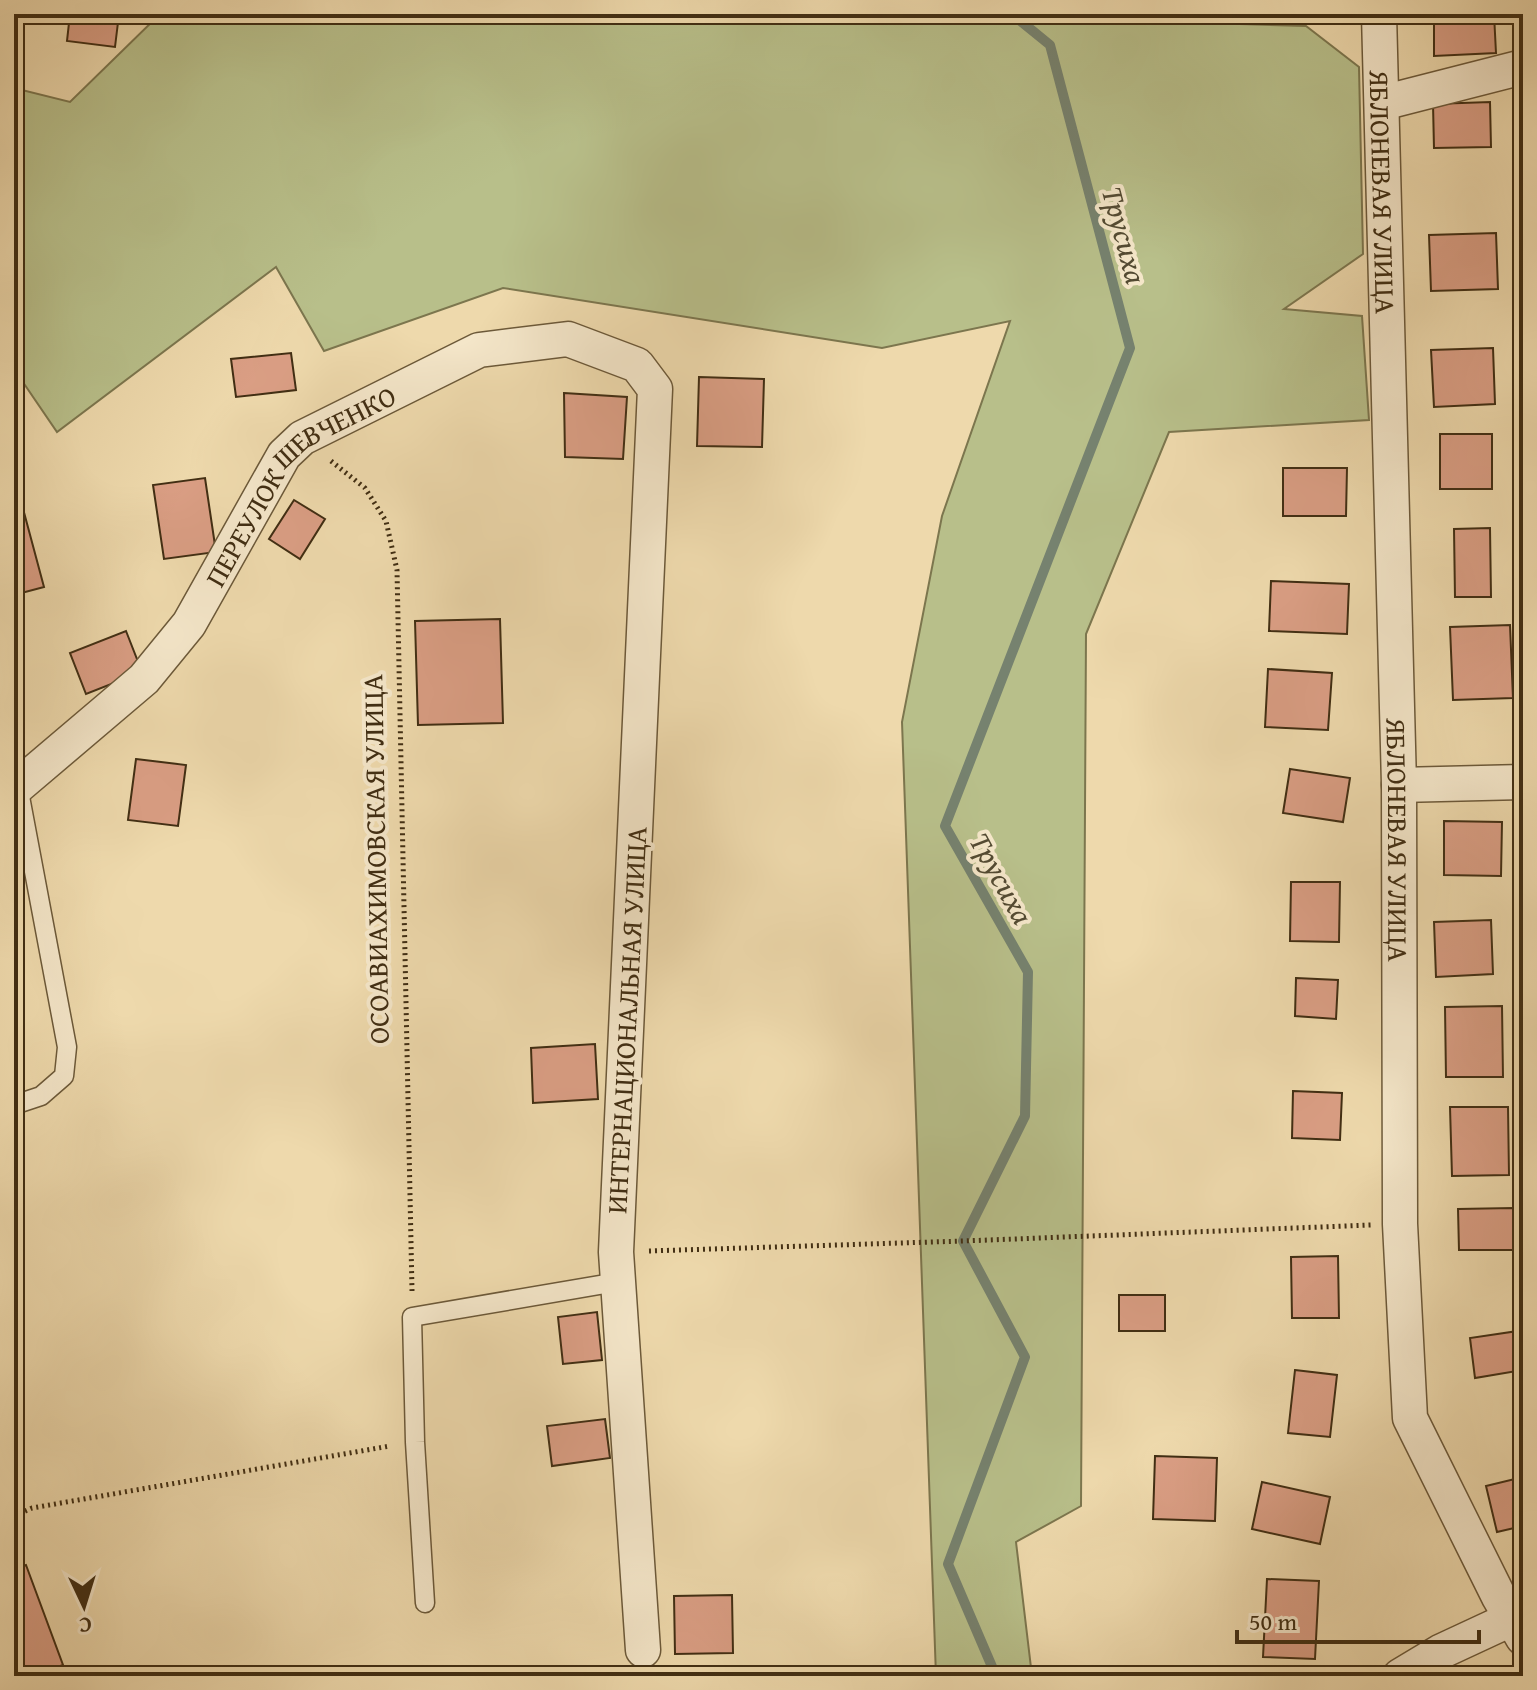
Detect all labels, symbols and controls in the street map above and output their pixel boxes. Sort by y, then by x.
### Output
street label: ЯБЛОНЕВАЯ УЛИЦА [1360,68,1407,315]
water label: Трусиха [1091,182,1159,289]
street label: ПЕРЕУЛОК ШЕВЧЕНКО [194,374,402,594]
street label: ОСОАВИАХИМОВСКАЯ УЛИЦА [351,674,399,1044]
street label: ЯБЛОНЕВАЯ УЛИЦА [1377,716,1420,962]
water label: Трусиха [959,824,1045,932]
street label: ИНТЕРНАЦИОНАЛЬНАЯ УЛИЦА [595,825,657,1215]
north arrow [44,1566,124,1646]
scale bar [1237,1594,1479,1644]
text: 50 m [1249,1604,1297,1639]
text: С [78,1610,93,1642]

